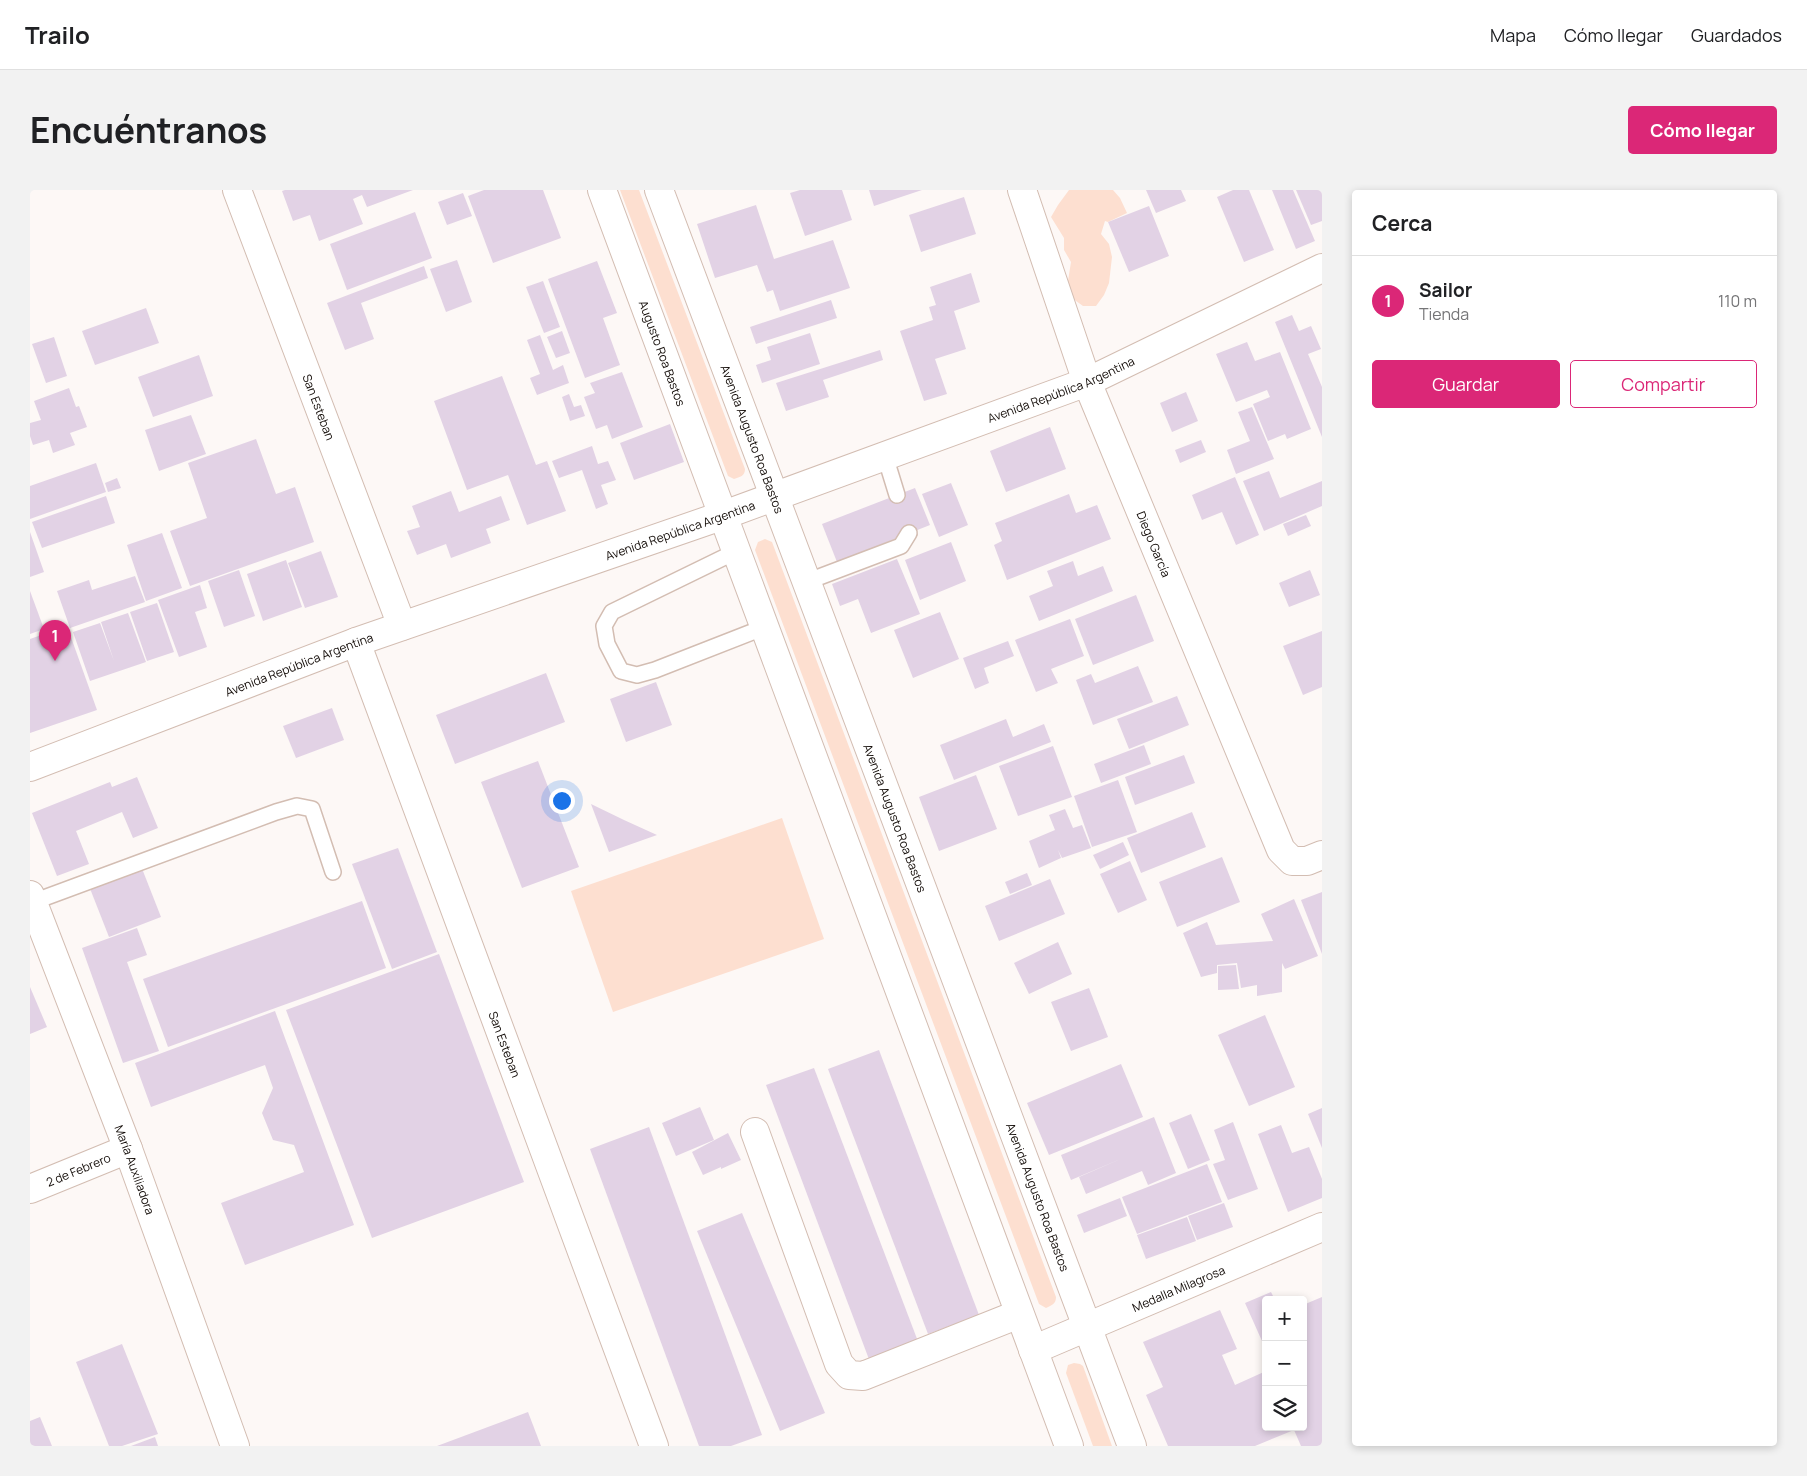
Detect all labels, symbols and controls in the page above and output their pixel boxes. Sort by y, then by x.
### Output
text: Trailo [25,18,90,51]
text: Mapa [1490,23,1536,47]
text: Cómo llegar [1564,23,1663,47]
text: Guardados [1691,23,1782,47]
text: Encuéntranos [30,106,267,154]
button: Cómo llegar [1628,106,1777,154]
text: Cerca [1372,209,1432,237]
text: Sailor [1419,277,1472,303]
text: 1 [1384,290,1392,312]
text: 110 m [1718,290,1757,312]
street label: Augusto Roa Bastos [635,298,690,408]
text: Tienda [1419,303,1469,325]
street label: Avenida República Argentina [985,352,1137,426]
button: Guardar [1372,360,1560,408]
button: Compartir [1570,360,1757,408]
street label: Avenida Augusto Roa Bastos [717,362,788,516]
street label: San Esteban [299,372,339,442]
street label: Avenida República Argentina [603,496,757,564]
street label: Diego García [1133,508,1175,579]
pin: 1 [39,620,71,661]
street label: Avenida República Argentina [222,628,375,700]
street label: Avenida Augusto Roa Bastos [860,741,931,895]
your location [549,788,575,814]
street label: San Esteban [485,1009,525,1080]
street label: Avenida Augusto Roa Bastos [1003,1120,1074,1274]
street label: María Auxiliadora [111,1122,159,1217]
street label: 2 de Febrero [43,1149,113,1190]
street label: Medalla Milagrosa [1129,1261,1227,1315]
map controls [1262,1296,1307,1431]
button: + [1262,1296,1307,1341]
button: − [1262,1341,1307,1386]
button: layers [1262,1386,1307,1431]

